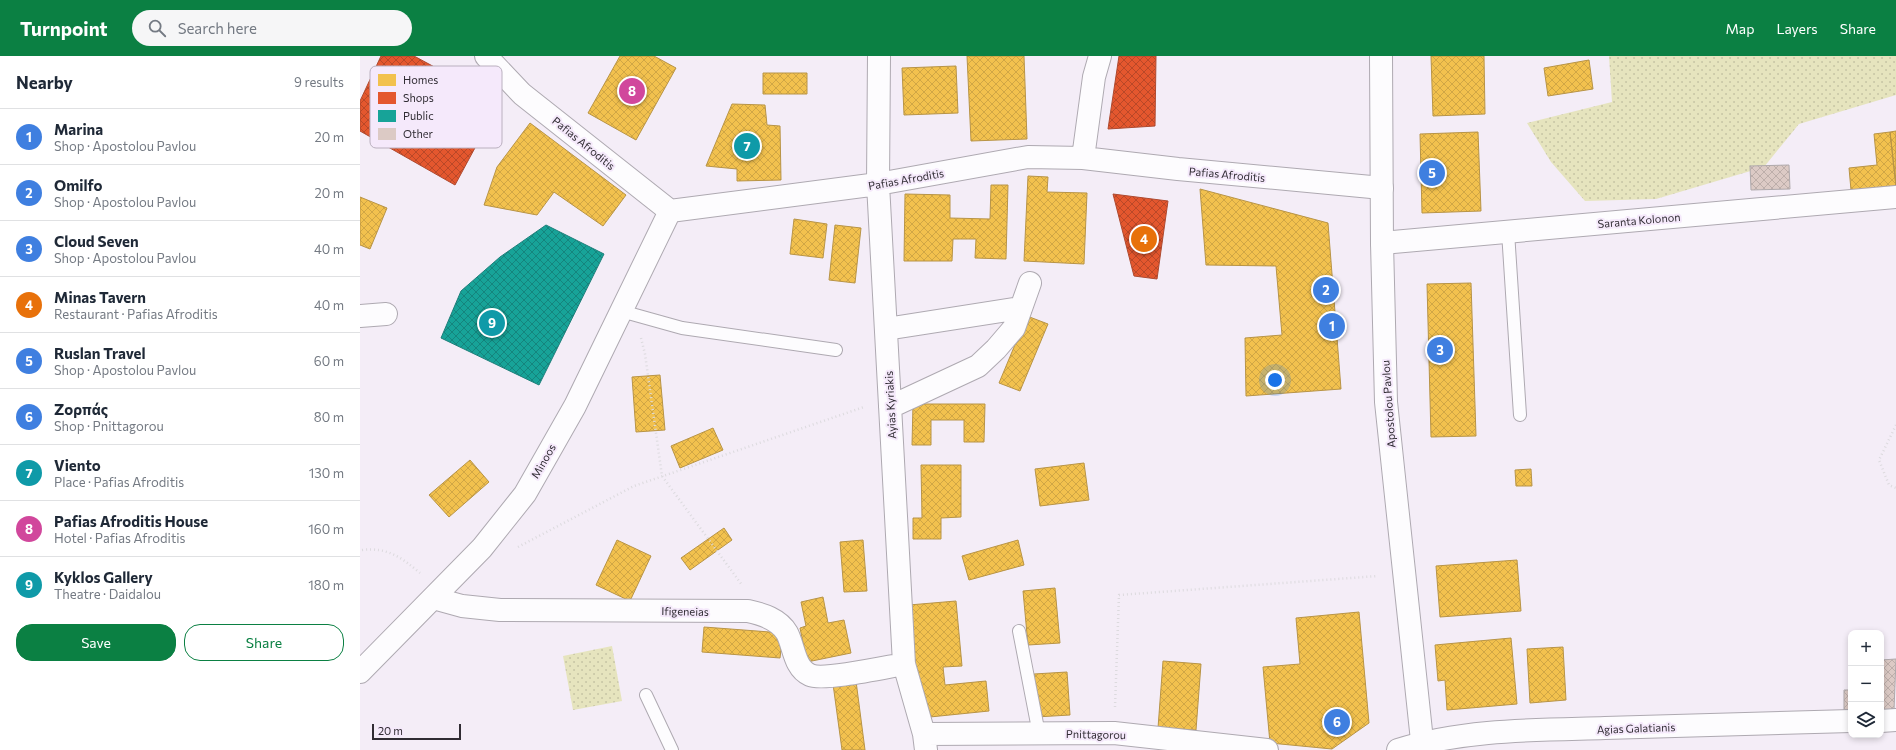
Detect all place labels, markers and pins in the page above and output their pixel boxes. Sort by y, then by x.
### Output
pin: 8 [619,76,645,106]
pin: 7 [734,131,760,161]
pin: 5 [1419,158,1445,188]
pin: 4 [1131,224,1157,254]
pin: 2 [1313,275,1339,305]
pin: 9 [479,308,505,338]
pin: 1 [1319,311,1345,341]
pin: 3 [1427,335,1453,365]
pin: 6 [1324,707,1350,737]

